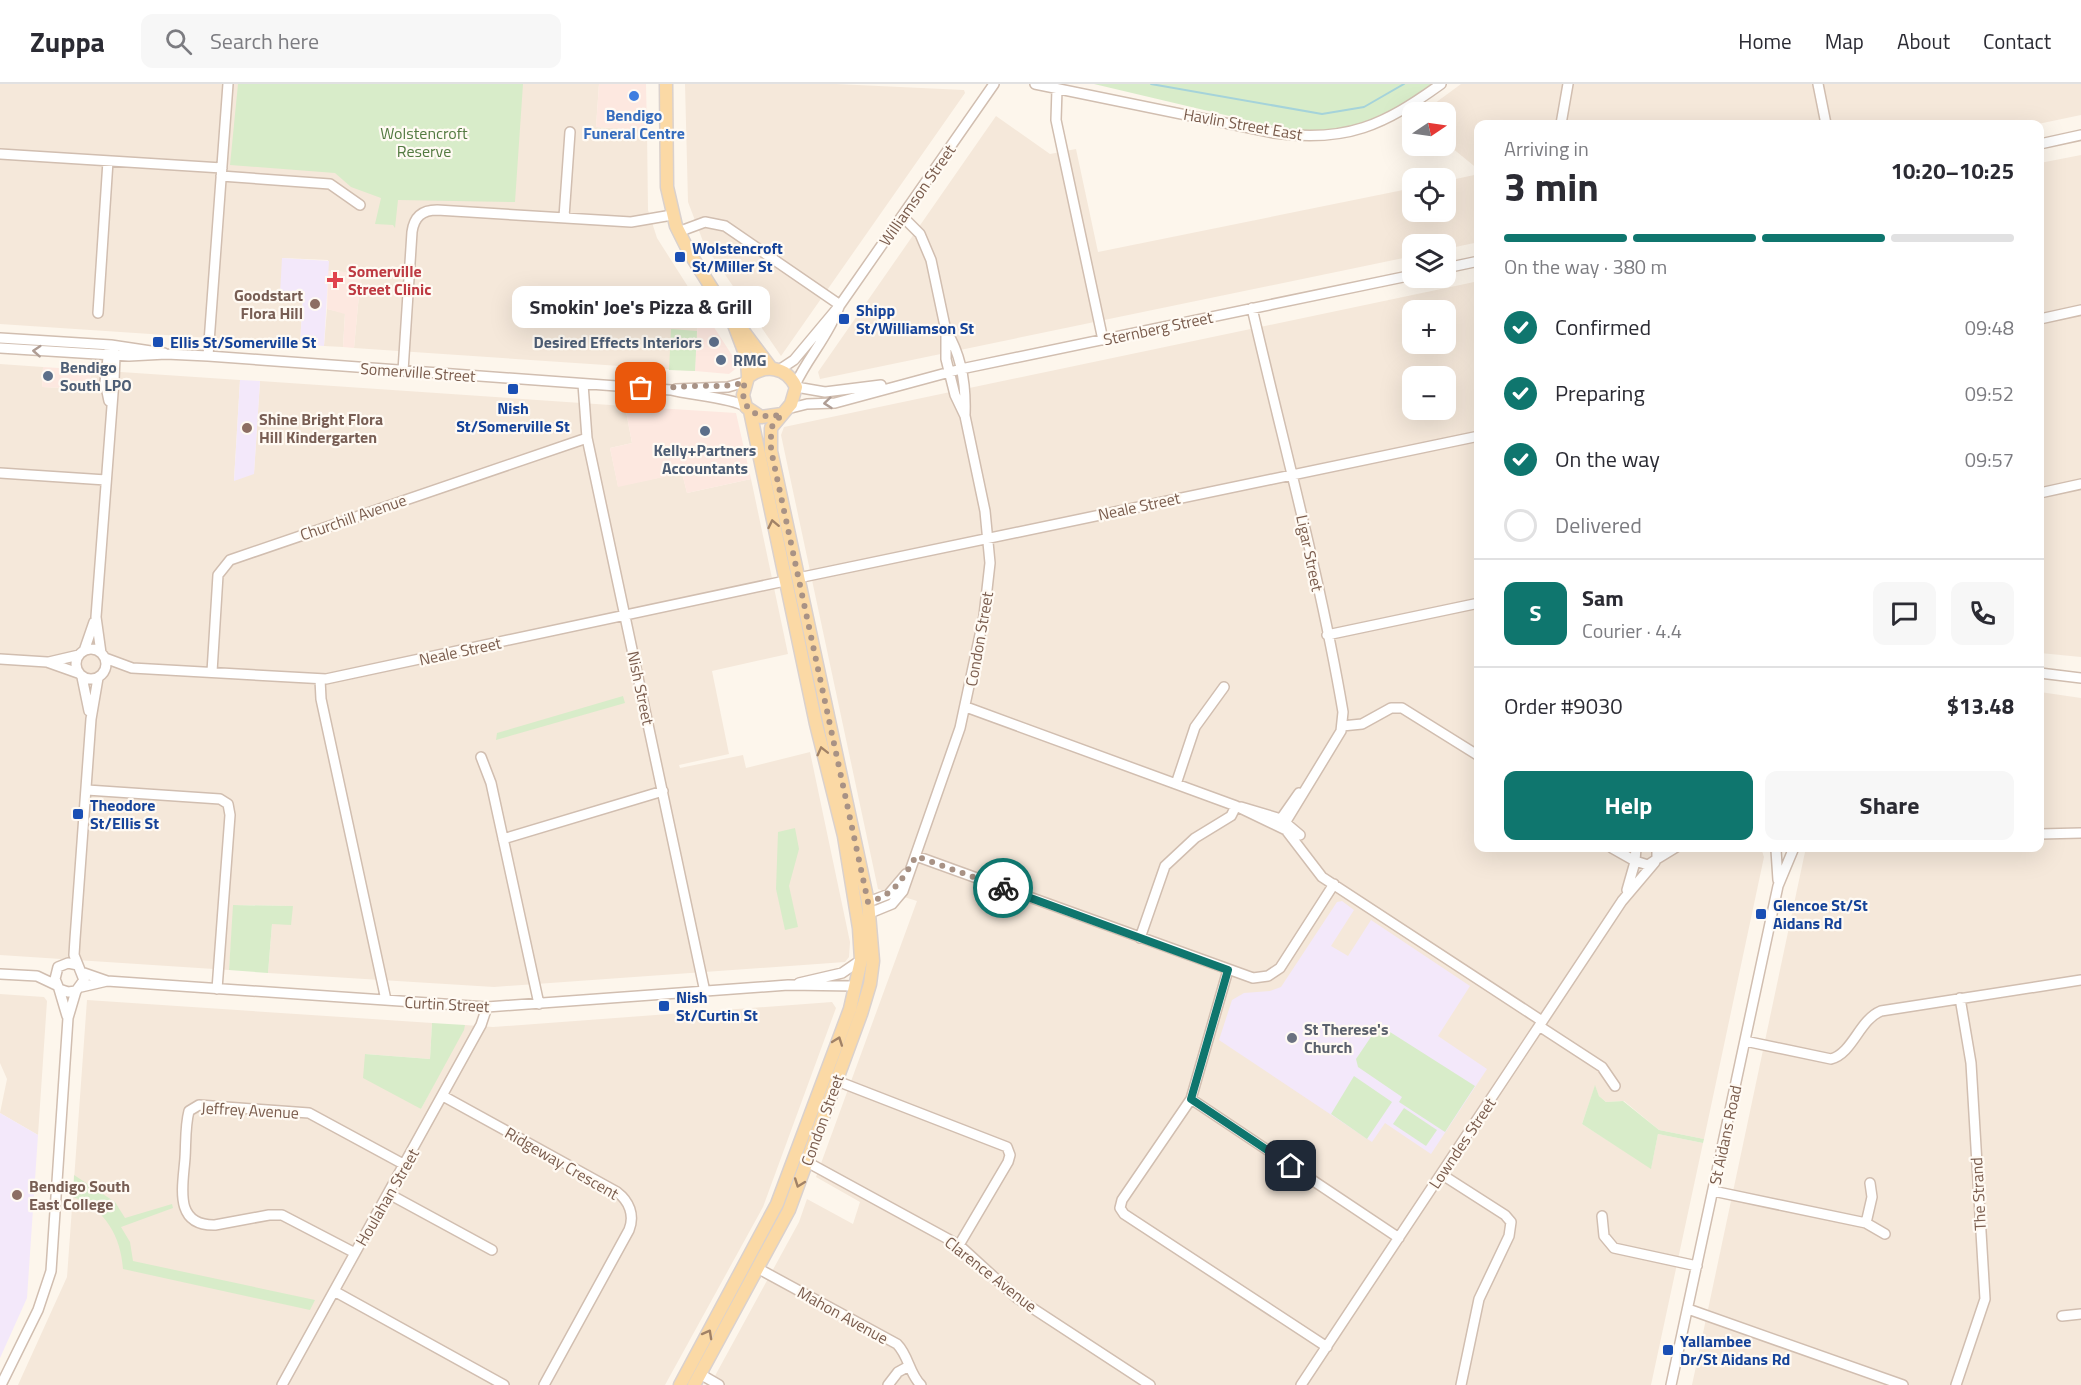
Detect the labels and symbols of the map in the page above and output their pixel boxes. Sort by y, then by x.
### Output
marker: Bendigo Funeral Centre [627,89,641,103]
street label: Havlin Street East [1182,102,1305,146]
north arrow [1402,102,1456,156]
place label: Bendigo Funeral Centre [583,103,685,145]
park label: Wolstencroft Reserve [380,121,468,163]
street label: Williamson Street [873,139,961,251]
place label: Wolstencroft St/Miller St [692,236,783,278]
marker: Wolstencroft St/Miller St [673,250,687,264]
place label: Somerville Street Clinic [348,259,431,301]
marker: Somerville Street Clinic [326,271,344,289]
place label: Goodstart Flora Hill [234,283,303,325]
callout: Smokin' Joe's Pizza & Grill [512,286,770,328]
marker: Goodstart Flora Hill [308,297,322,311]
place label: Shipp St/Williamson St [856,298,974,340]
street label: Sternberg Street [1101,305,1215,351]
marker: Shipp St/Williamson St [837,312,851,326]
place label: Ellis St/Somerville St [170,330,316,354]
place label: Desired Effects Interiors [534,330,702,354]
marker: Ellis St/Somerville St [151,335,165,349]
marker: Desired Effects Interiors [707,335,721,349]
one-way arrow [32,344,41,357]
place label: RMG [733,348,766,372]
marker: RMG [714,353,728,367]
place label: Bendigo South LPO [60,355,132,397]
street label: Somerville Street [360,356,477,388]
pin [615,362,666,413]
marker: Bendigo South LPO [41,369,55,383]
marker: Nish St/Somerville St [506,382,520,396]
place label: Nish St/Somerville St [456,396,570,438]
one-way arrow [823,396,832,409]
place label: Shine Bright Flora Hill Kindergarten [259,407,383,449]
marker: Shine Bright Flora Hill Kindergarten [240,421,254,435]
marker: Kelly+Partners Accountants [698,424,712,438]
place label: Kelly+Partners Accountants [654,438,756,480]
street label: Neale Street [1096,486,1183,526]
street label: Churchill Avenue [297,488,409,546]
street label: Ligar Street [1290,512,1330,594]
one-way arrow [767,519,780,529]
street label: Condon Street [959,589,999,688]
street label: Neale Street [417,631,504,671]
street label: Nish Street [621,649,661,728]
one-way arrow [817,746,830,756]
place label: Theodore St/Ellis St [90,793,159,835]
marker: Theodore St/Ellis St [71,807,85,821]
courier [973,858,1033,918]
place label: Glencoe St/St Aidans Rd [1773,893,1868,935]
marker: Glencoe St/St Aidans Rd [1754,907,1768,921]
place label: Nish St/Curtin St [676,985,758,1027]
street label: Curtin Street [404,990,490,1018]
marker: Nish St/Curtin St [657,999,671,1013]
place label: St Therese's Church [1304,1017,1388,1059]
marker: St Therese's Church [1285,1031,1299,1045]
one-way arrow [831,1036,843,1047]
street label: Condon Street [794,1070,850,1169]
street label: St Aidans Road [1703,1083,1747,1187]
street label: Lowndes Street [1423,1092,1502,1193]
street label: Jeffrey Avenue [201,1095,299,1125]
street label: Ridgeway Crescent [501,1121,624,1206]
pin [1265,1140,1316,1191]
street label: Houlahan Street [349,1143,425,1250]
street label: The Strand [1964,1157,1992,1231]
place label: Bendigo South East College [29,1174,130,1216]
one-way arrow [794,1178,807,1188]
marker: Bendigo South East College [10,1188,24,1202]
street label: Clarence Avenue [940,1230,1042,1318]
street label: Mahon Avenue [793,1280,893,1350]
place label: Yallambee Dr/St Aidans Rd [1680,1329,1790,1371]
one-way arrow [701,1330,712,1340]
marker: Yallambee Dr/St Aidans Rd [1661,1343,1675,1357]

